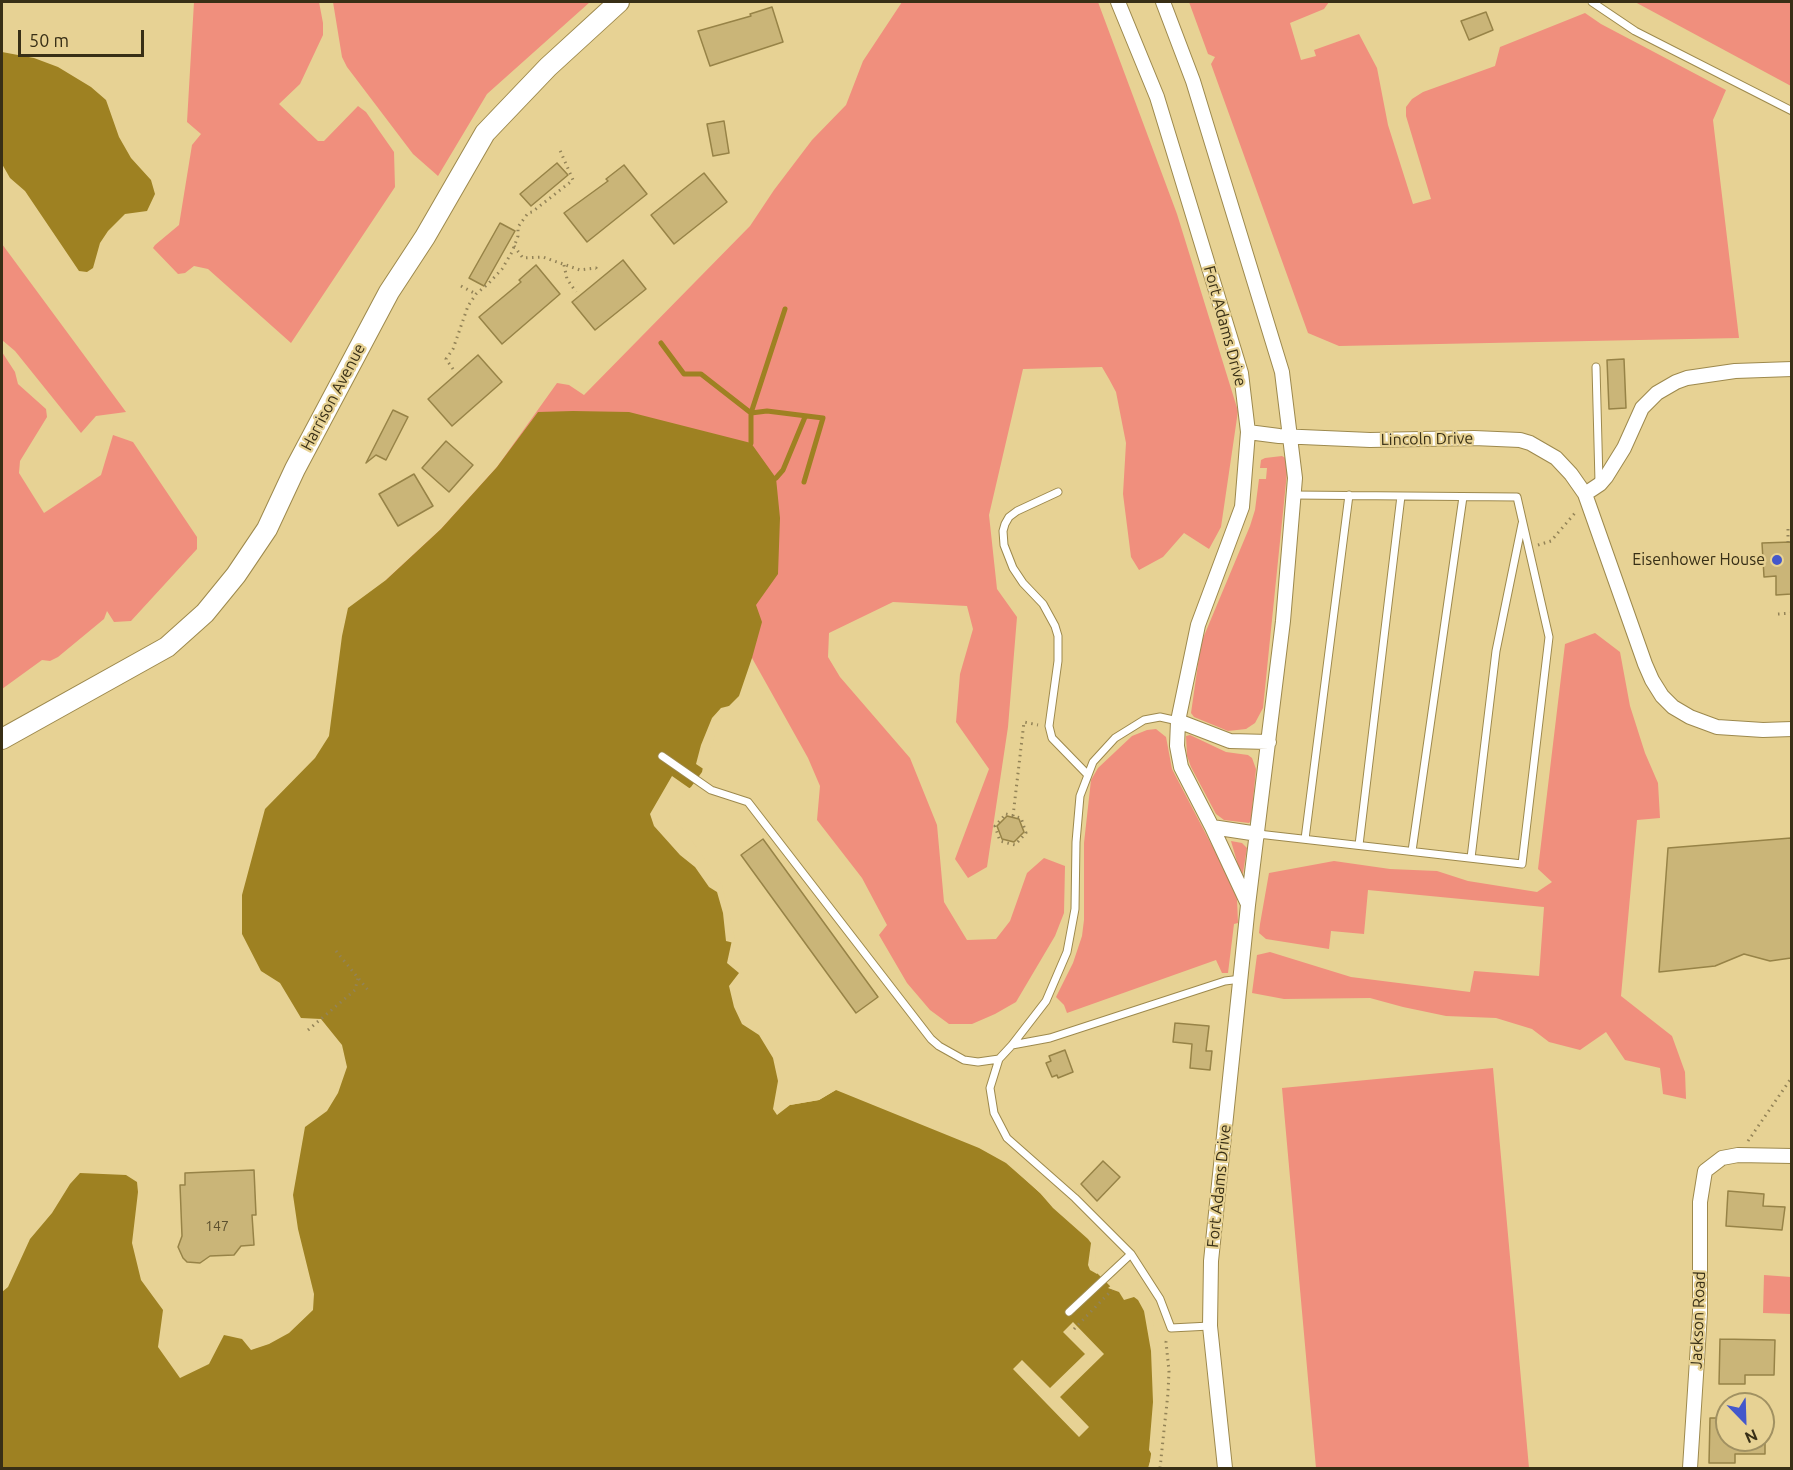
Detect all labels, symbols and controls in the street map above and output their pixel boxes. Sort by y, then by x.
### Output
scale bar [21,18,147,56]
text: 50 m [29,30,69,50]
street label: Fort Adams Drive [1200,264,1250,388]
street label: Harrison Avenue [297,340,369,454]
street label: Lincoln Drive [1380,429,1474,449]
place label: Eisenhower House [1632,550,1765,570]
marker: Eisenhower House [1770,553,1784,567]
street label: Fort Adams Drive [1203,1123,1235,1249]
house number: 147 [205,1218,229,1234]
street label: Jackson Road [1687,1271,1709,1369]
north arrow [1715,1392,1775,1452]
text: N [1742,1426,1760,1447]

